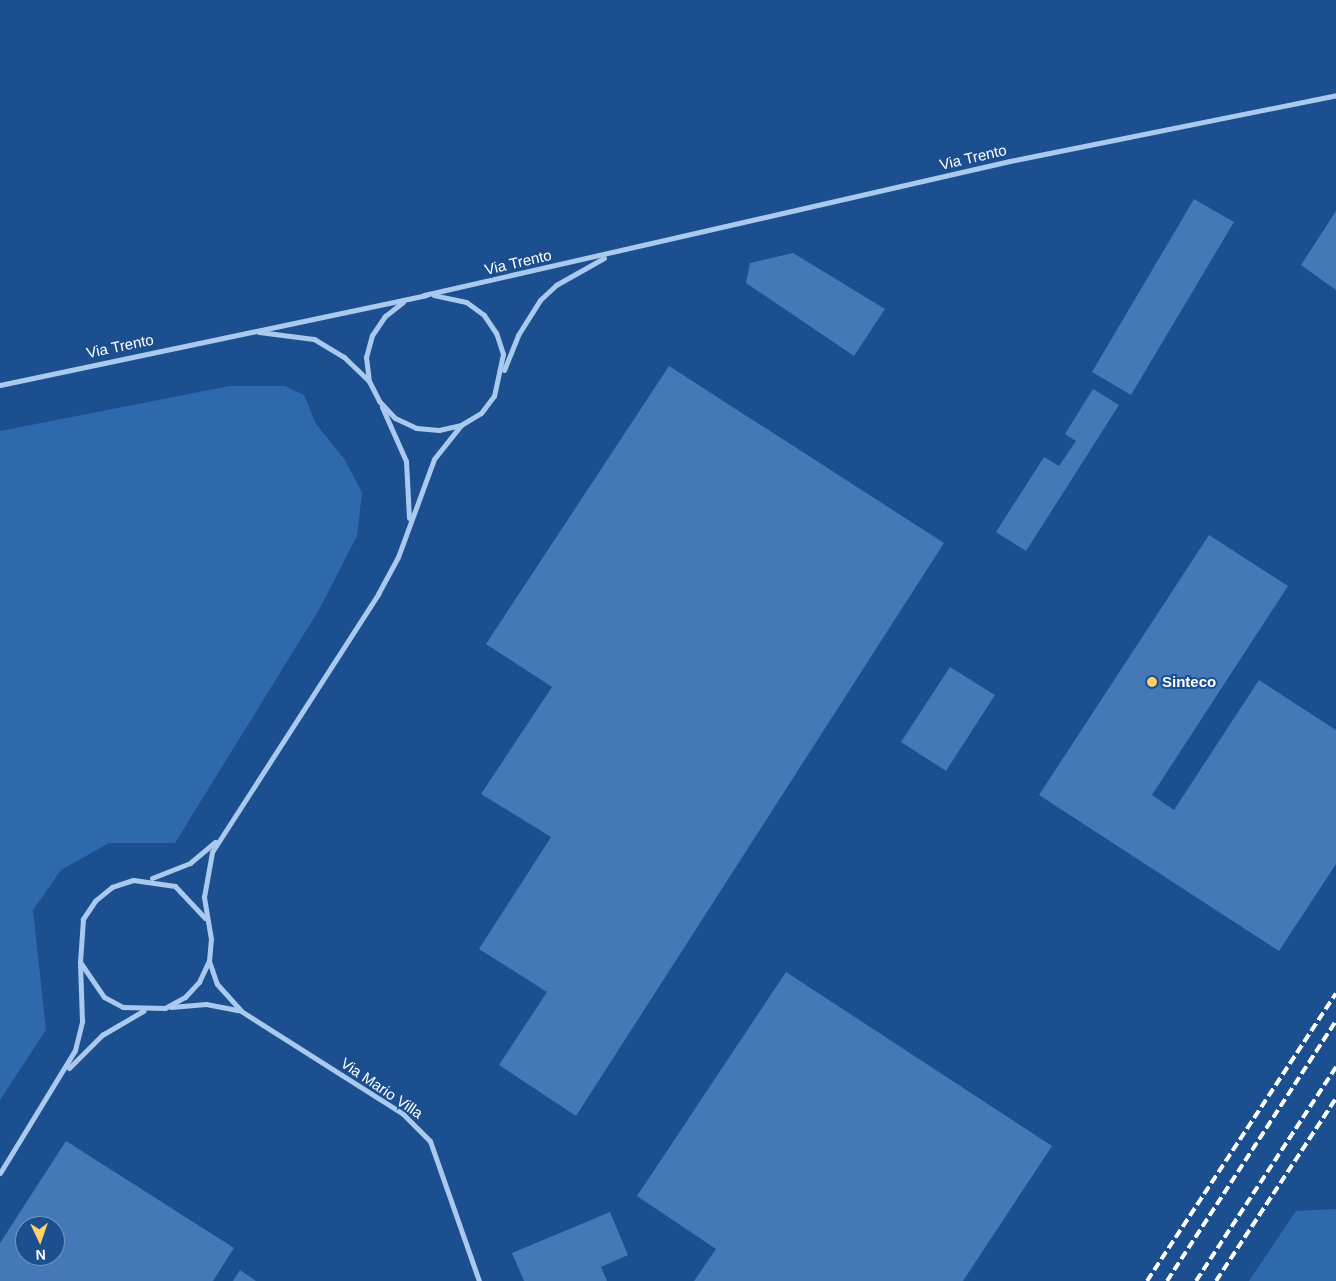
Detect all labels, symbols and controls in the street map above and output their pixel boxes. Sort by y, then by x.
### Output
street label: Via Trento [938,141,1008,173]
street label: Via Trento [483,246,553,278]
street label: Via Trento [85,330,155,362]
place label: Sinteco [1162,673,1216,691]
marker: Sinteco [1146,676,1158,688]
street label: Via Mario Villa [337,1054,427,1122]
north arrow [15,1216,65,1266]
text: N [35,1247,46,1263]

